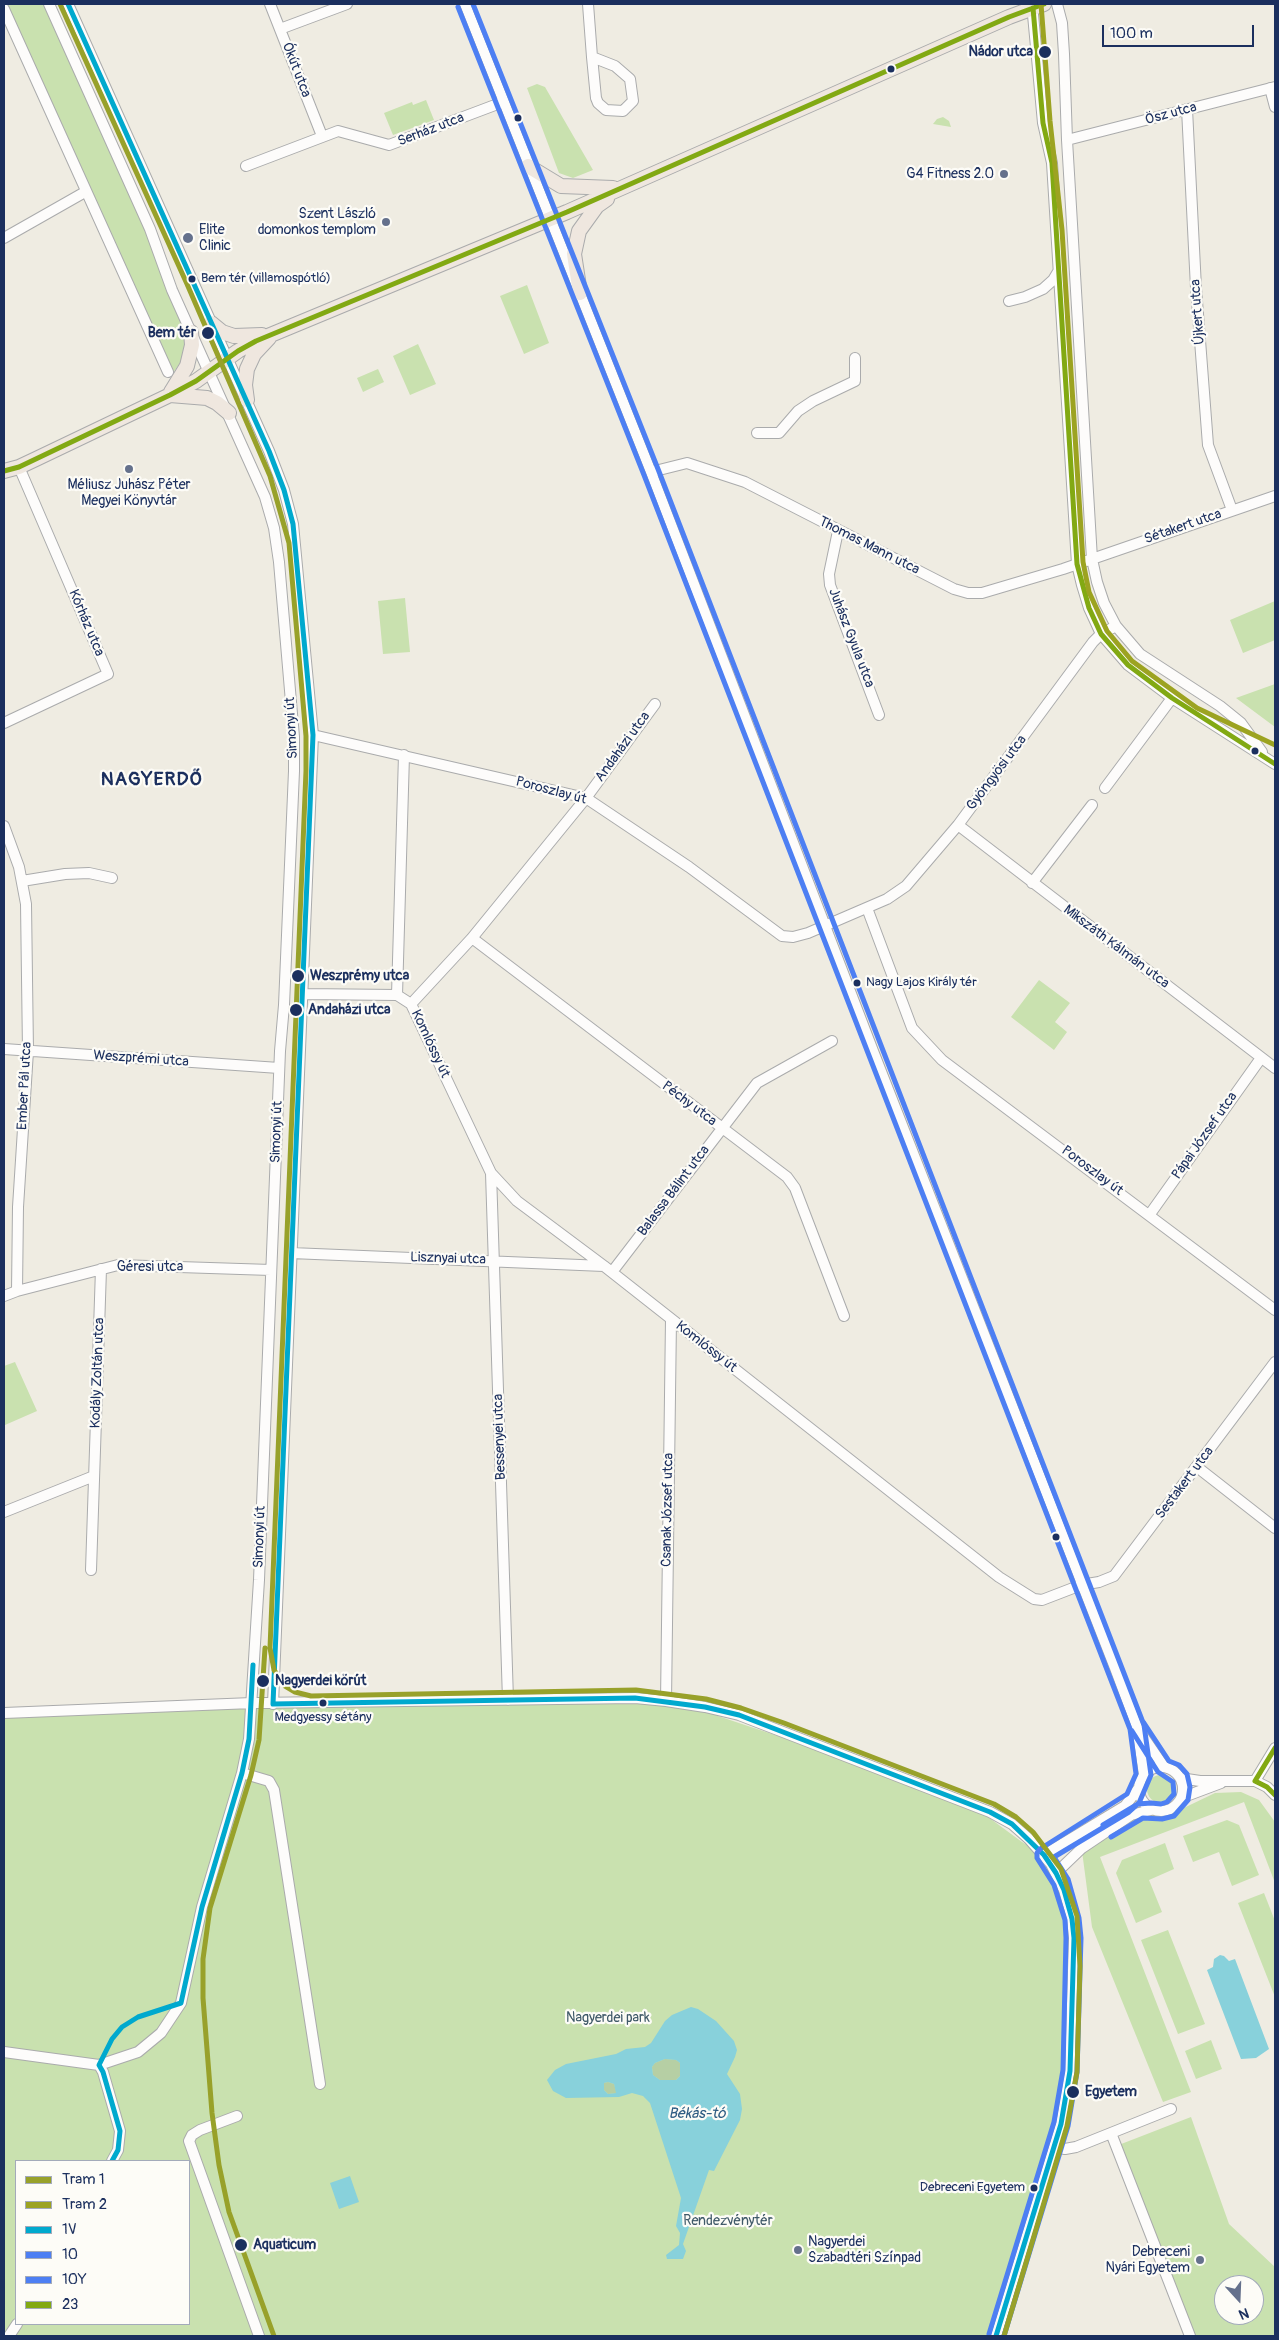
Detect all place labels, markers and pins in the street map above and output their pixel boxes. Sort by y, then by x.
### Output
place label: Nádor utca [969,44,1033,60]
marker: Nádor utca [1037,44,1053,60]
unlabelled marker [886,64,896,74]
unlabelled marker [513,113,523,123]
place label: G4 Fitness 2.0 [906,166,994,182]
marker: G4 Fitness 2.0 [998,168,1010,180]
place label: Szent László domonkos templom [258,206,376,238]
marker: Szent László domonkos templom [380,216,392,228]
place label: Elite Clinic [199,222,231,254]
marker: Elite Clinic [181,231,195,245]
place label: Bem tér (villamospótló) [201,271,331,287]
marker: Bem tér (villamospótló) [187,274,197,284]
place label: Bem tér [148,325,196,341]
marker: Bem tér [200,325,216,341]
marker: Méliusz Juhász Péter Megyei Könyvtár [123,463,135,475]
place label: Méliusz Juhász Péter Megyei Könyvtár [67,477,191,510]
unlabelled marker [1250,746,1260,756]
marker: Weszprémy utca [290,968,306,984]
place label: Weszprémy utca [310,968,409,984]
place label: Nagy Lajos Király tér [866,975,977,991]
marker: Nagy Lajos Király tér [852,978,862,988]
marker: Andaházi utca [288,1002,304,1018]
place label: Andaházi utca [308,1002,391,1018]
unlabelled marker [1051,1532,1061,1542]
marker: Nagyerdei körút [255,1673,271,1689]
place label: Nagyerdei körút [275,1673,366,1689]
marker: Medgyessy sétány [318,1698,328,1708]
place label: Medgyessy sétány [274,1710,372,1726]
marker: Egyetem [1065,2084,1081,2100]
place label: Egyetem [1085,2084,1137,2100]
place label: Debreceni Egyetem [920,2180,1025,2196]
marker: Debreceni Egyetem [1029,2183,1039,2193]
place label: Nagyerdei Szabadtéri Színpad [808,2234,921,2266]
marker: Aquaticum [233,2237,249,2253]
place label: Aquaticum [253,2237,316,2253]
marker: Nagyerdei Szabadtéri Színpad [792,2244,804,2256]
place label: Debreceni Nyári Egyetem [1106,2244,1190,2276]
marker: Debreceni Nyári Egyetem [1194,2254,1206,2266]

